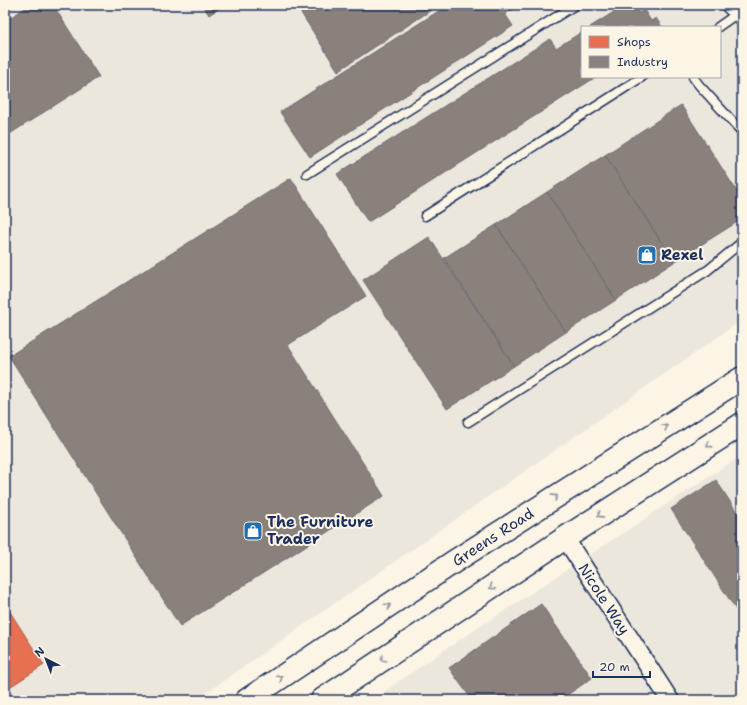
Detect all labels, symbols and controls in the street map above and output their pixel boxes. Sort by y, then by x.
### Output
legend [581,26,721,78]
text: Shops [617,34,651,50]
text: Industry [617,54,668,70]
shop icon: Rexel [636,244,658,266]
place label: Rexel [661,245,703,265]
one-way arrow [661,424,668,432]
one-way arrow [706,440,713,448]
one-way arrow [551,494,558,501]
street label: Greens Road [448,503,538,571]
one-way arrow [597,511,604,518]
place label: The Furniture Trader [267,512,374,549]
shop icon: The Furniture Trader [242,520,264,542]
street label: Nicole Way [573,559,635,639]
one-way arrow [489,582,496,589]
one-way arrow [384,603,391,611]
north arrow [26,639,66,679]
text: N [31,643,48,660]
scale bar [593,653,650,679]
one-way arrow [381,654,388,661]
text: 20 m [599,659,630,675]
one-way arrow [276,675,283,683]

